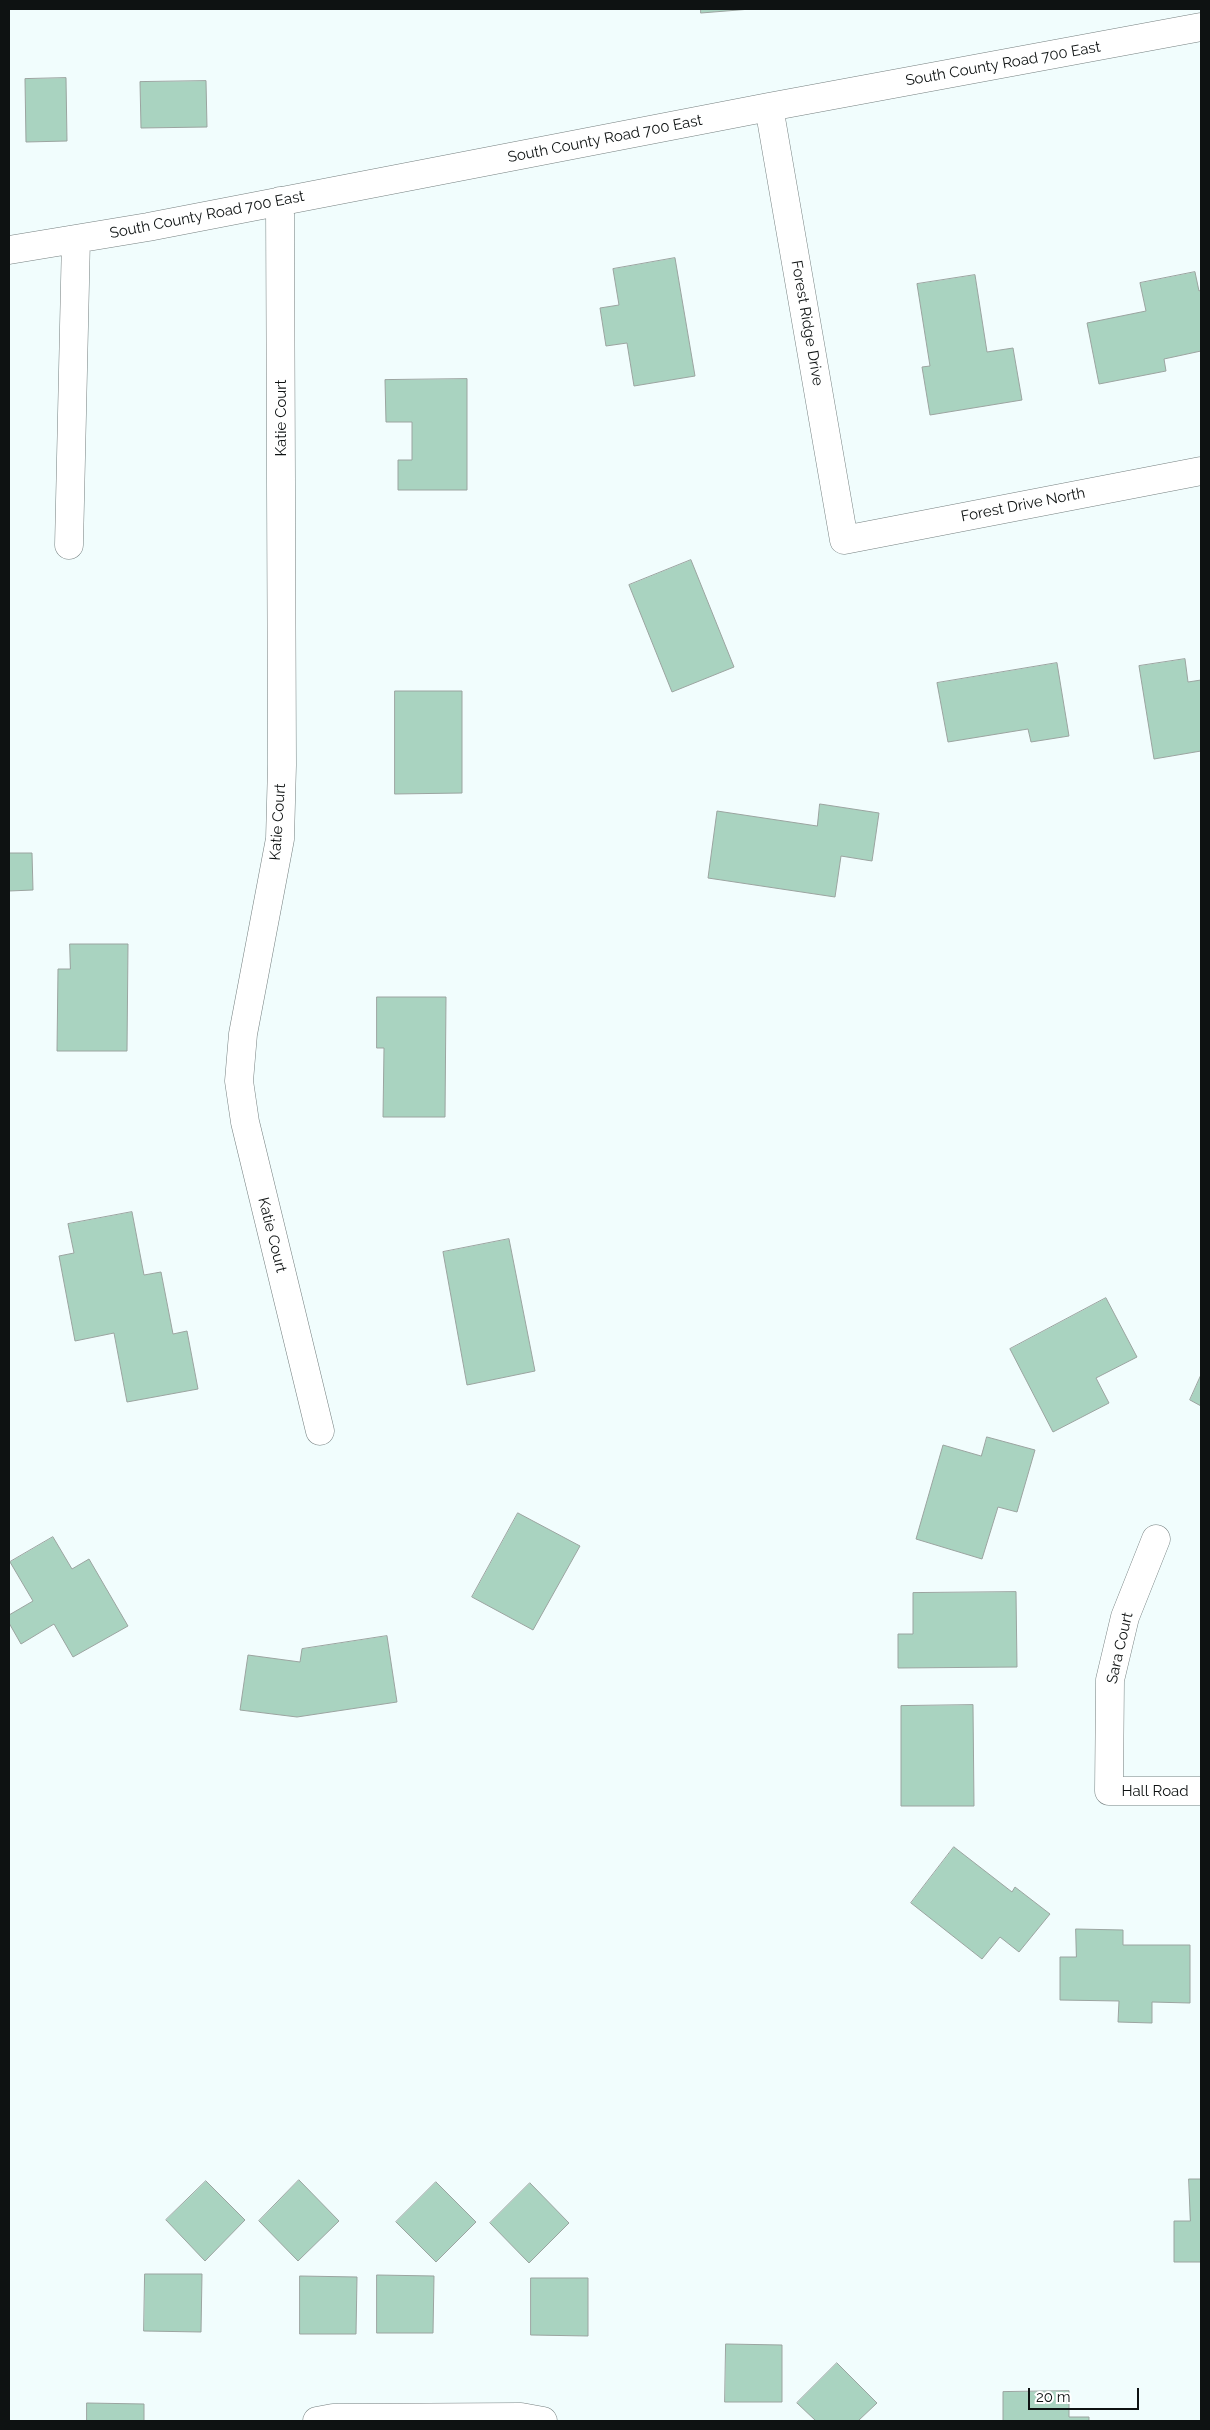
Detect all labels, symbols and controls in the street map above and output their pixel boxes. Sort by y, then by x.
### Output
street label: South County Road 700 East [904,38,1102,90]
street label: South County Road 700 East [506,111,704,167]
street label: South County Road 700 East [108,187,306,243]
street label: Forest Ridge Drive [787,259,827,387]
street label: Katie Court [272,379,290,457]
street label: Forest Drive North [959,484,1087,526]
street label: Katie Court [266,783,290,861]
street label: Katie Court [254,1195,290,1275]
street label: Sara Court [1103,1610,1137,1686]
street label: Hall Road [1121,1782,1189,1800]
scale bar [1030,2378,1141,2410]
text: 20 m [1036,2388,1071,2406]

